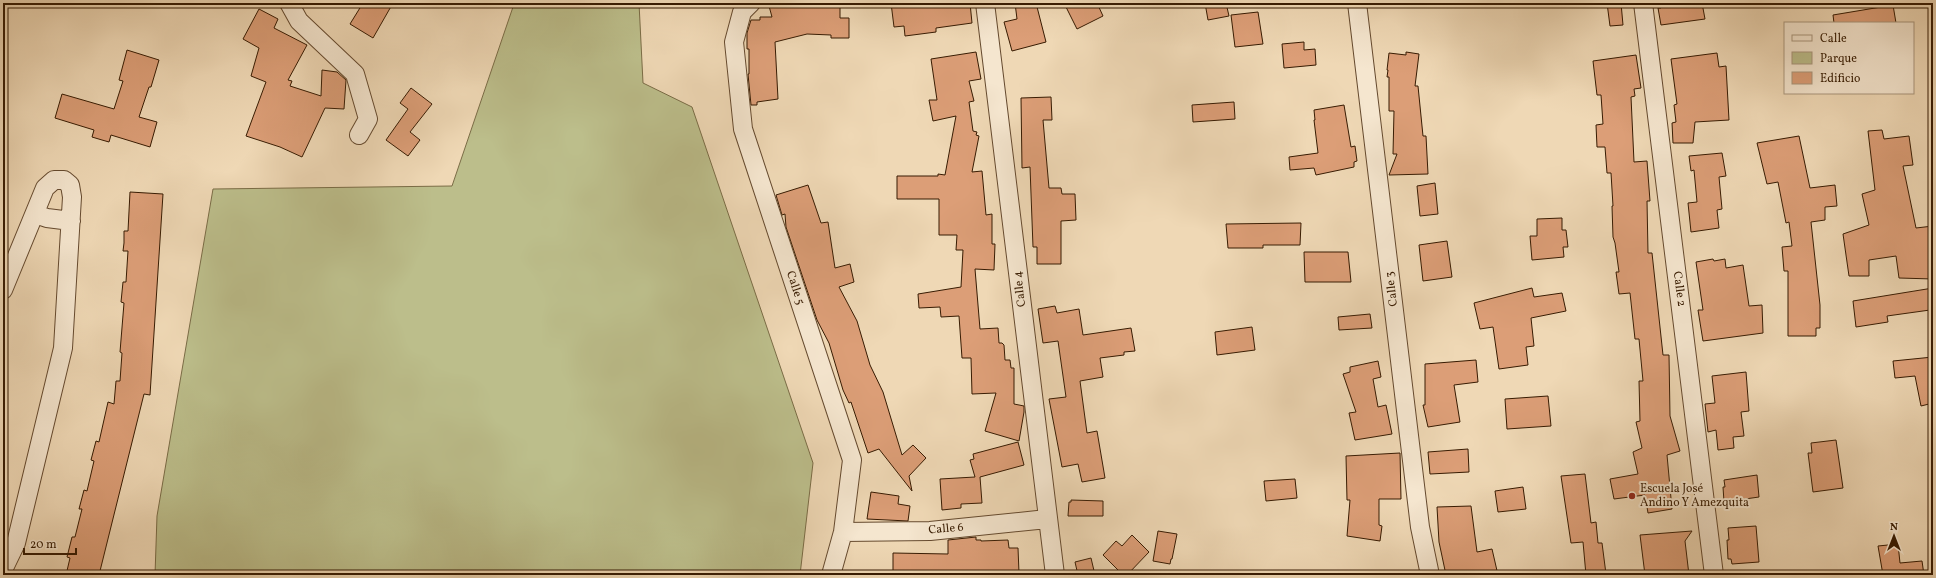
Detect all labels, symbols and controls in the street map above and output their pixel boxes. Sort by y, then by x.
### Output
legend [1784,22,1914,94]
text: Calle [1820,31,1847,47]
text: Parque [1820,51,1857,67]
text: Edificio [1820,71,1860,87]
street label: Calle 5 [782,269,808,307]
street label: Calle 4 [1010,270,1030,308]
street label: Calle 2 [1669,270,1689,308]
street label: Calle 3 [1382,271,1402,307]
place label: Escuela José Andino Y Amezquita [1640,481,1749,511]
marker: Escuela José Andino Y Amezquita [1627,491,1637,501]
north arrow [1874,516,1914,556]
street label: Calle 6 [928,519,964,539]
text: N [1890,520,1898,535]
scale bar [24,530,76,556]
text: 20 m [30,537,57,553]

